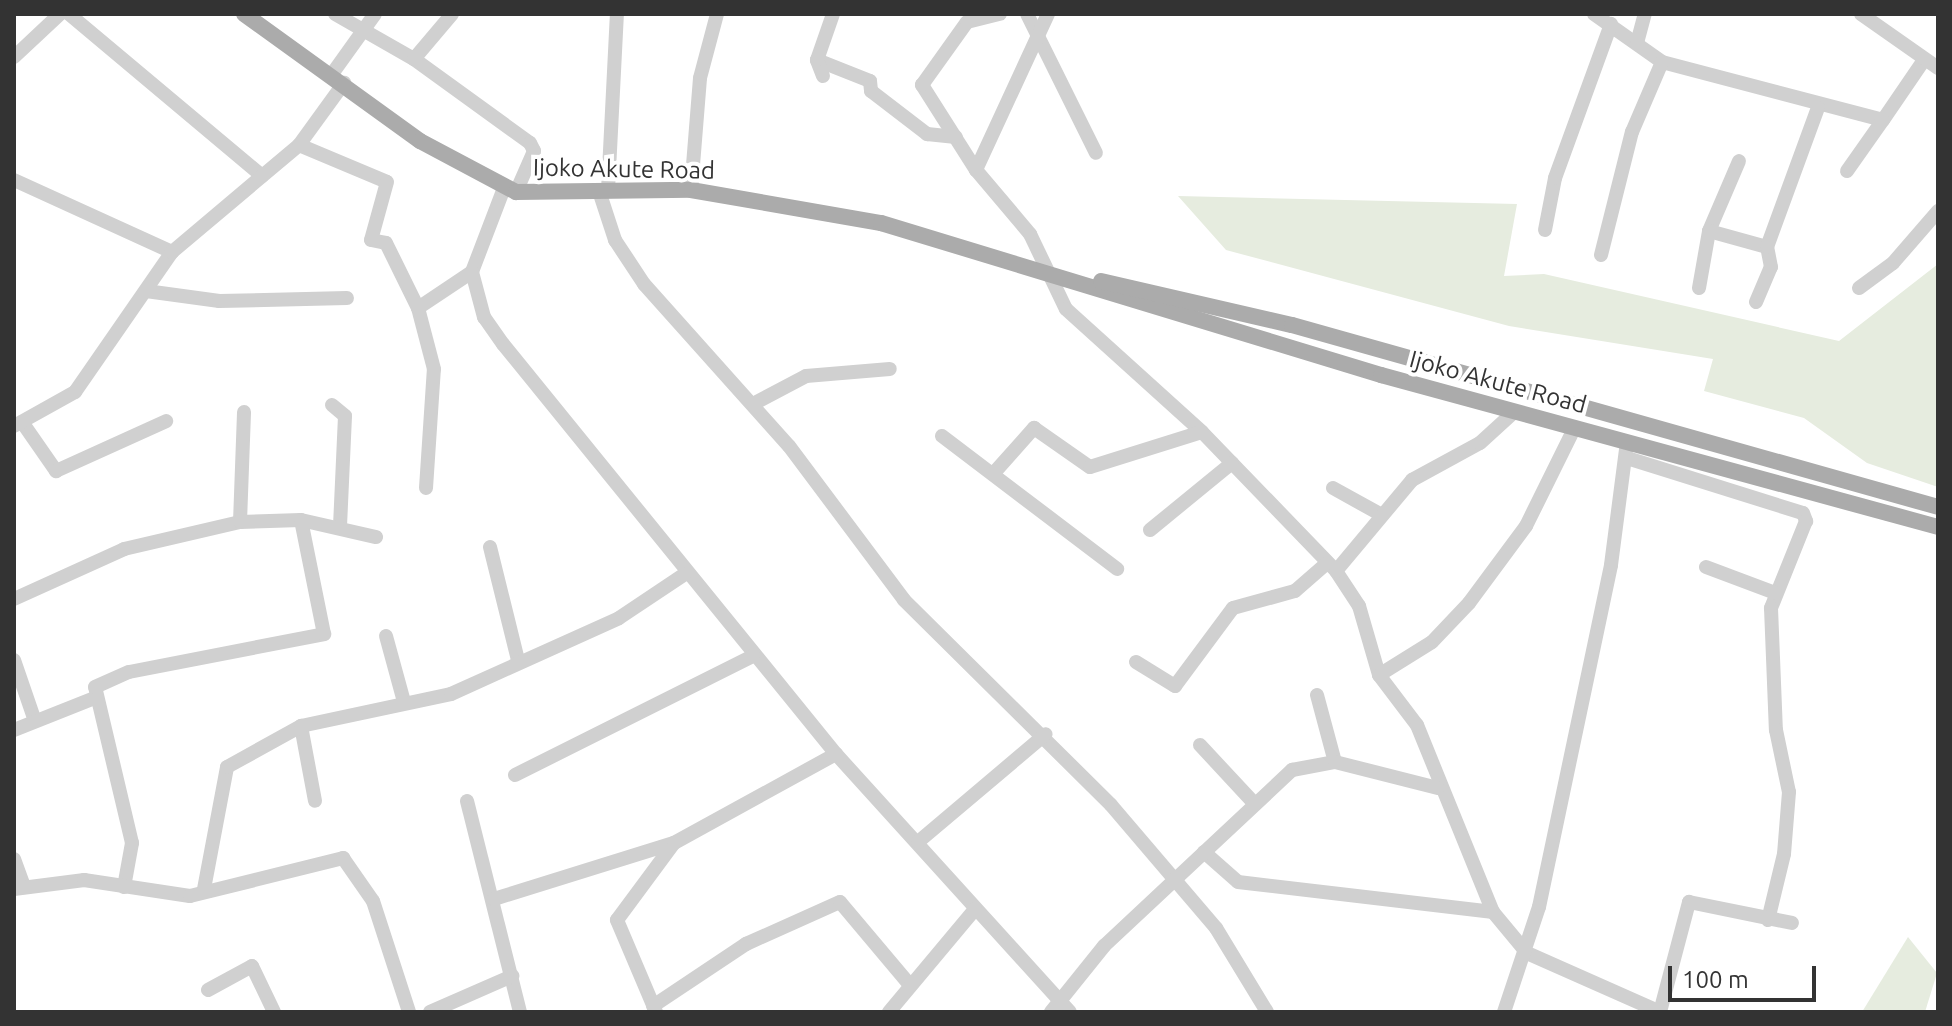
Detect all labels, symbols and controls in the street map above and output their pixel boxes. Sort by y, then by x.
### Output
street label: Ijoko Akute Road [533,153,715,185]
street label: Ijoko Akute Road [1406,345,1590,419]
scale bar [1672,950,1820,1000]
text: 100 m [1682,966,1749,993]

